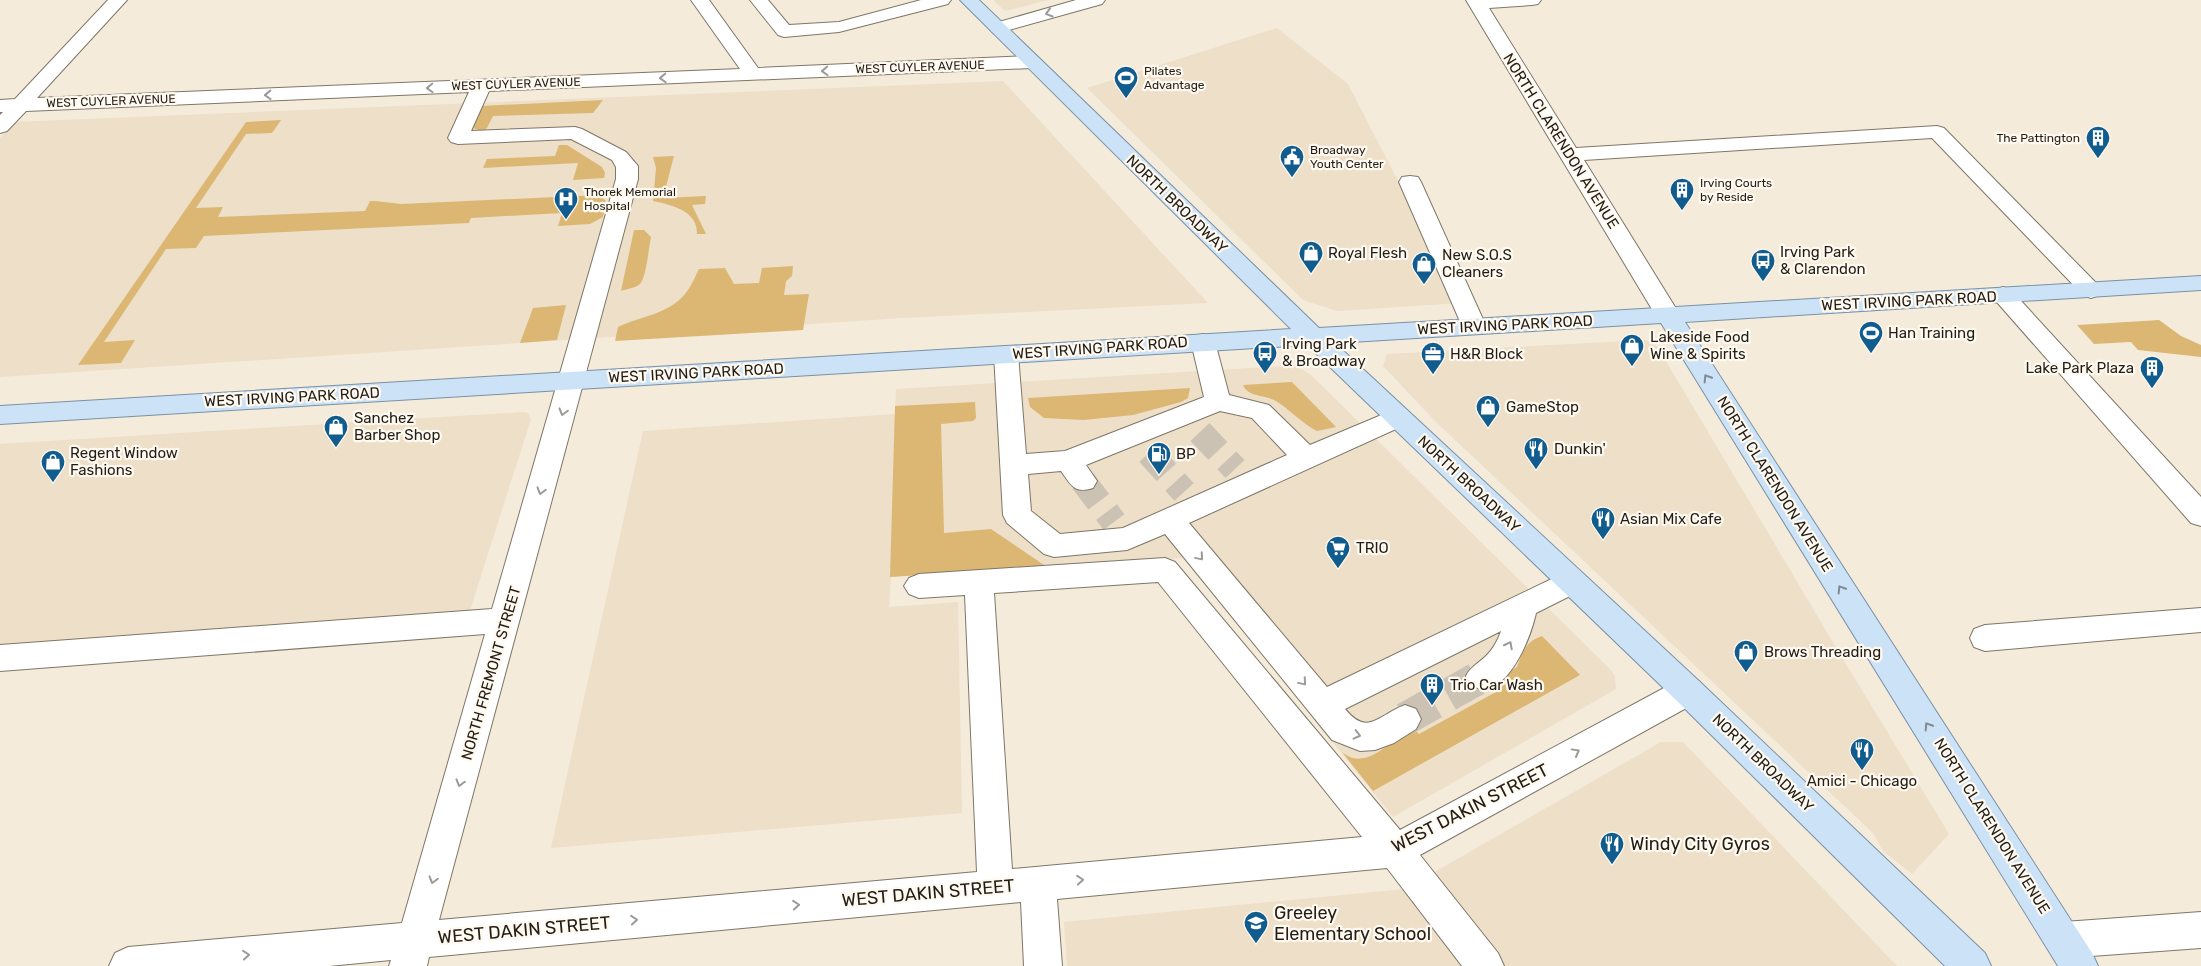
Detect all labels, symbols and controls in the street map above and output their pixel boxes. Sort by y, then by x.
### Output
one-way arrow [1046,8,1054,18]
street label: NORTH CLARENDON AVENUE [1499,50,1623,232]
street label: WEST CUYLER AVENUE [855,58,985,76]
place label: Pilates Advantage [1144,64,1205,92]
sports icon: Pilates Advantage [1113,65,1139,99]
one-way arrow [821,66,828,76]
one-way arrow [659,72,667,83]
street label: WEST CUYLER AVENUE [451,75,581,93]
one-way arrow [426,82,434,93]
one-way arrow [264,89,272,100]
street label: WEST CUYLER AVENUE [46,92,176,110]
building icon: The Pattington [2085,125,2111,159]
place label: The Pattington [1997,131,2080,145]
place label: Broadway Youth Center [1310,143,1384,171]
public building icon: Broadway Youth Center [1279,144,1305,178]
street label: NORTH BROADWAY [1123,151,1232,257]
place label: Irving Courts by Reside [1700,176,1772,204]
building icon: Irving Courts by Reside [1669,177,1695,211]
place label: Thorek Memorial Hospital [584,185,676,213]
hospital icon: Thorek Memorial Hospital [553,186,579,220]
shop icon: Royal Flesh [1298,240,1324,274]
place label: Irving Park & Clarendon [1780,243,1866,278]
place label: Royal Flesh [1328,244,1407,262]
place label: New S.O.S Cleaners [1442,246,1512,281]
bus stop icon: Irving Park & Clarendon [1750,248,1776,282]
shop icon: New S.O.S Cleaners [1411,251,1437,285]
street label: WEST IRVING PARK ROAD [1821,287,1997,315]
street label: WEST IRVING PARK ROAD [1417,311,1593,339]
sports icon: Han Training [1858,320,1884,354]
place label: Han Training [1888,324,1975,342]
place label: Lakeside Food Wine & Spirits [1650,328,1750,363]
street label: WEST IRVING PARK ROAD [1012,333,1188,363]
shop icon: Lakeside Food Wine & Spirits [1619,333,1645,367]
place label: Irving Park & Broadway [1282,335,1366,370]
bus stop icon: Irving Park & Broadway [1252,340,1278,374]
office icon: H&R Block [1420,341,1446,375]
place label: H&R Block [1450,345,1523,363]
building icon: Lake Park Plaza [2139,355,2165,389]
street label: WEST IRVING PARK ROAD [608,359,784,387]
place label: Lake Park Plaza [2026,359,2134,377]
one-way arrow [1704,374,1714,383]
street label: WEST IRVING PARK ROAD [204,383,380,411]
street label: NORTH CLARENDON AVENUE [1713,393,1837,575]
shop icon: GameStop [1475,394,1501,428]
place label: GameStop [1506,398,1579,416]
one-way arrow [559,408,569,416]
place label: Sanchez Barber Shop [354,409,440,444]
shop icon: Sanchez Barber Shop [323,414,349,448]
street label: NORTH BROADWAY [1414,432,1524,536]
restaurant icon: Dunkin' [1523,436,1549,470]
place label: Dunkin' [1554,440,1606,458]
fuel station icon: BP [1146,441,1172,475]
place label: Regent Window Fashions [70,444,178,479]
place label: BP [1176,445,1196,463]
shop icon: Regent Window Fashions [40,449,66,483]
one-way arrow [537,487,547,495]
restaurant icon: Asian Mix Cafe [1590,506,1616,540]
place label: Asian Mix Cafe [1620,510,1722,528]
supermarket icon: TRIO [1325,535,1351,569]
place label: TRIO [1356,539,1389,557]
one-way arrow [1194,551,1203,560]
street label: NORTH FREMONT STREET [458,584,525,762]
one-way arrow [1838,585,1847,594]
shop icon: Brows Threading [1733,639,1759,673]
one-way arrow [1503,641,1513,650]
place label: Brows Threading [1764,643,1881,661]
building icon: Trio Car Wash [1419,672,1445,706]
place label: Trio Car Wash [1450,676,1543,694]
one-way arrow [1298,677,1307,686]
street label: NORTH BROADWAY [1709,710,1818,816]
one-way arrow [1925,722,1934,732]
one-way arrow [1353,729,1361,740]
street label: NORTH CLARENDON AVENUE [1930,735,2054,917]
restaurant icon: Amici - Chicago [1849,737,1875,771]
one-way arrow [1571,748,1580,758]
street label: WEST DAKIN STREET [1388,759,1552,857]
place label: Amici - Chicago [1807,772,1917,790]
one-way arrow [455,778,466,787]
restaurant icon: Windy City Gyros [1599,831,1625,865]
place label: Windy City Gyros [1630,833,1770,855]
street label: WEST DAKIN STREET [841,874,1015,912]
one-way arrow [428,875,438,884]
one-way arrow [1076,875,1084,886]
one-way arrow [792,900,800,911]
place label: Greeley Elementary School [1274,902,1431,945]
school or university icon: Greeley Elementary School [1243,910,1269,944]
street label: WEST DAKIN STREET [437,911,611,949]
one-way arrow [631,914,639,925]
one-way arrow [242,950,250,961]

